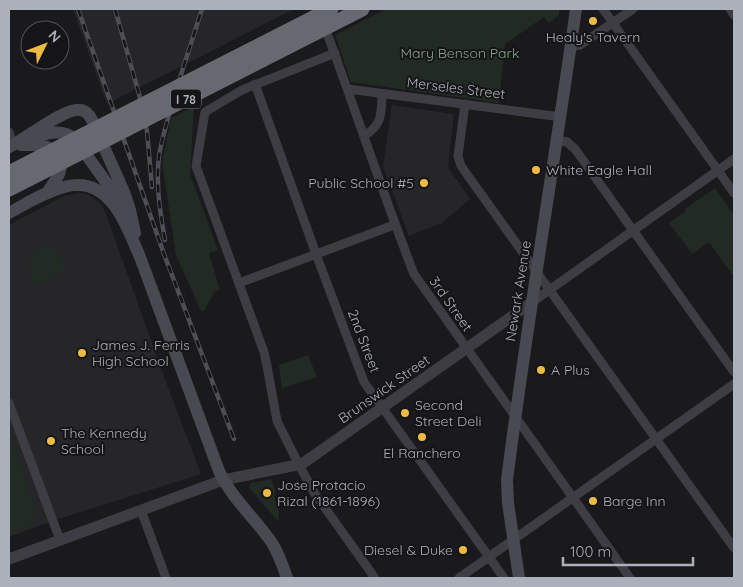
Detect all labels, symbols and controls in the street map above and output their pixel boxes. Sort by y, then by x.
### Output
marker: Healy's Tavern [587,15,599,27]
north arrow [20,20,70,70]
text: N [45,26,65,46]
place label: Healy's Tavern [546,28,640,46]
park label: Mary Benson Park [401,44,519,62]
street label: Merseles Street [406,73,506,103]
road number: I 78 [171,90,201,108]
place label: White Eagle Hall [546,161,652,179]
marker: White Eagle Hall [530,164,542,176]
place label: Public School #5 [308,174,414,192]
marker: Public School #5 [418,177,430,189]
street label: Newark Avenue [501,239,535,343]
street label: 3rd Street [426,273,477,335]
street label: 2nd Street [344,307,384,375]
place label: James J. Ferris High School [92,336,190,370]
marker: James J. Ferris High School [76,347,88,359]
street label: Brunswick Street [335,351,433,427]
place label: A Plus [551,361,590,379]
marker: A Plus [535,364,547,376]
place label: Second Street Deli [415,396,481,430]
marker: Second Street Deli [399,407,411,419]
place label: The Kennedy School [61,424,147,458]
marker: El Ranchero [416,431,428,443]
marker: The Kennedy School [45,435,57,447]
place label: El Ranchero [383,444,461,462]
place label: Jose Protacio Rizal (1861-1896) [277,476,380,510]
marker: Jose Protacio Rizal (1861-1896) [261,487,273,499]
place label: Barge Inn [603,492,666,510]
marker: Barge Inn [587,495,599,507]
scale bar [563,534,693,566]
place label: Diesel & Duke [364,541,453,559]
text: 100 m [570,542,611,561]
marker: Diesel & Duke [457,544,469,556]

